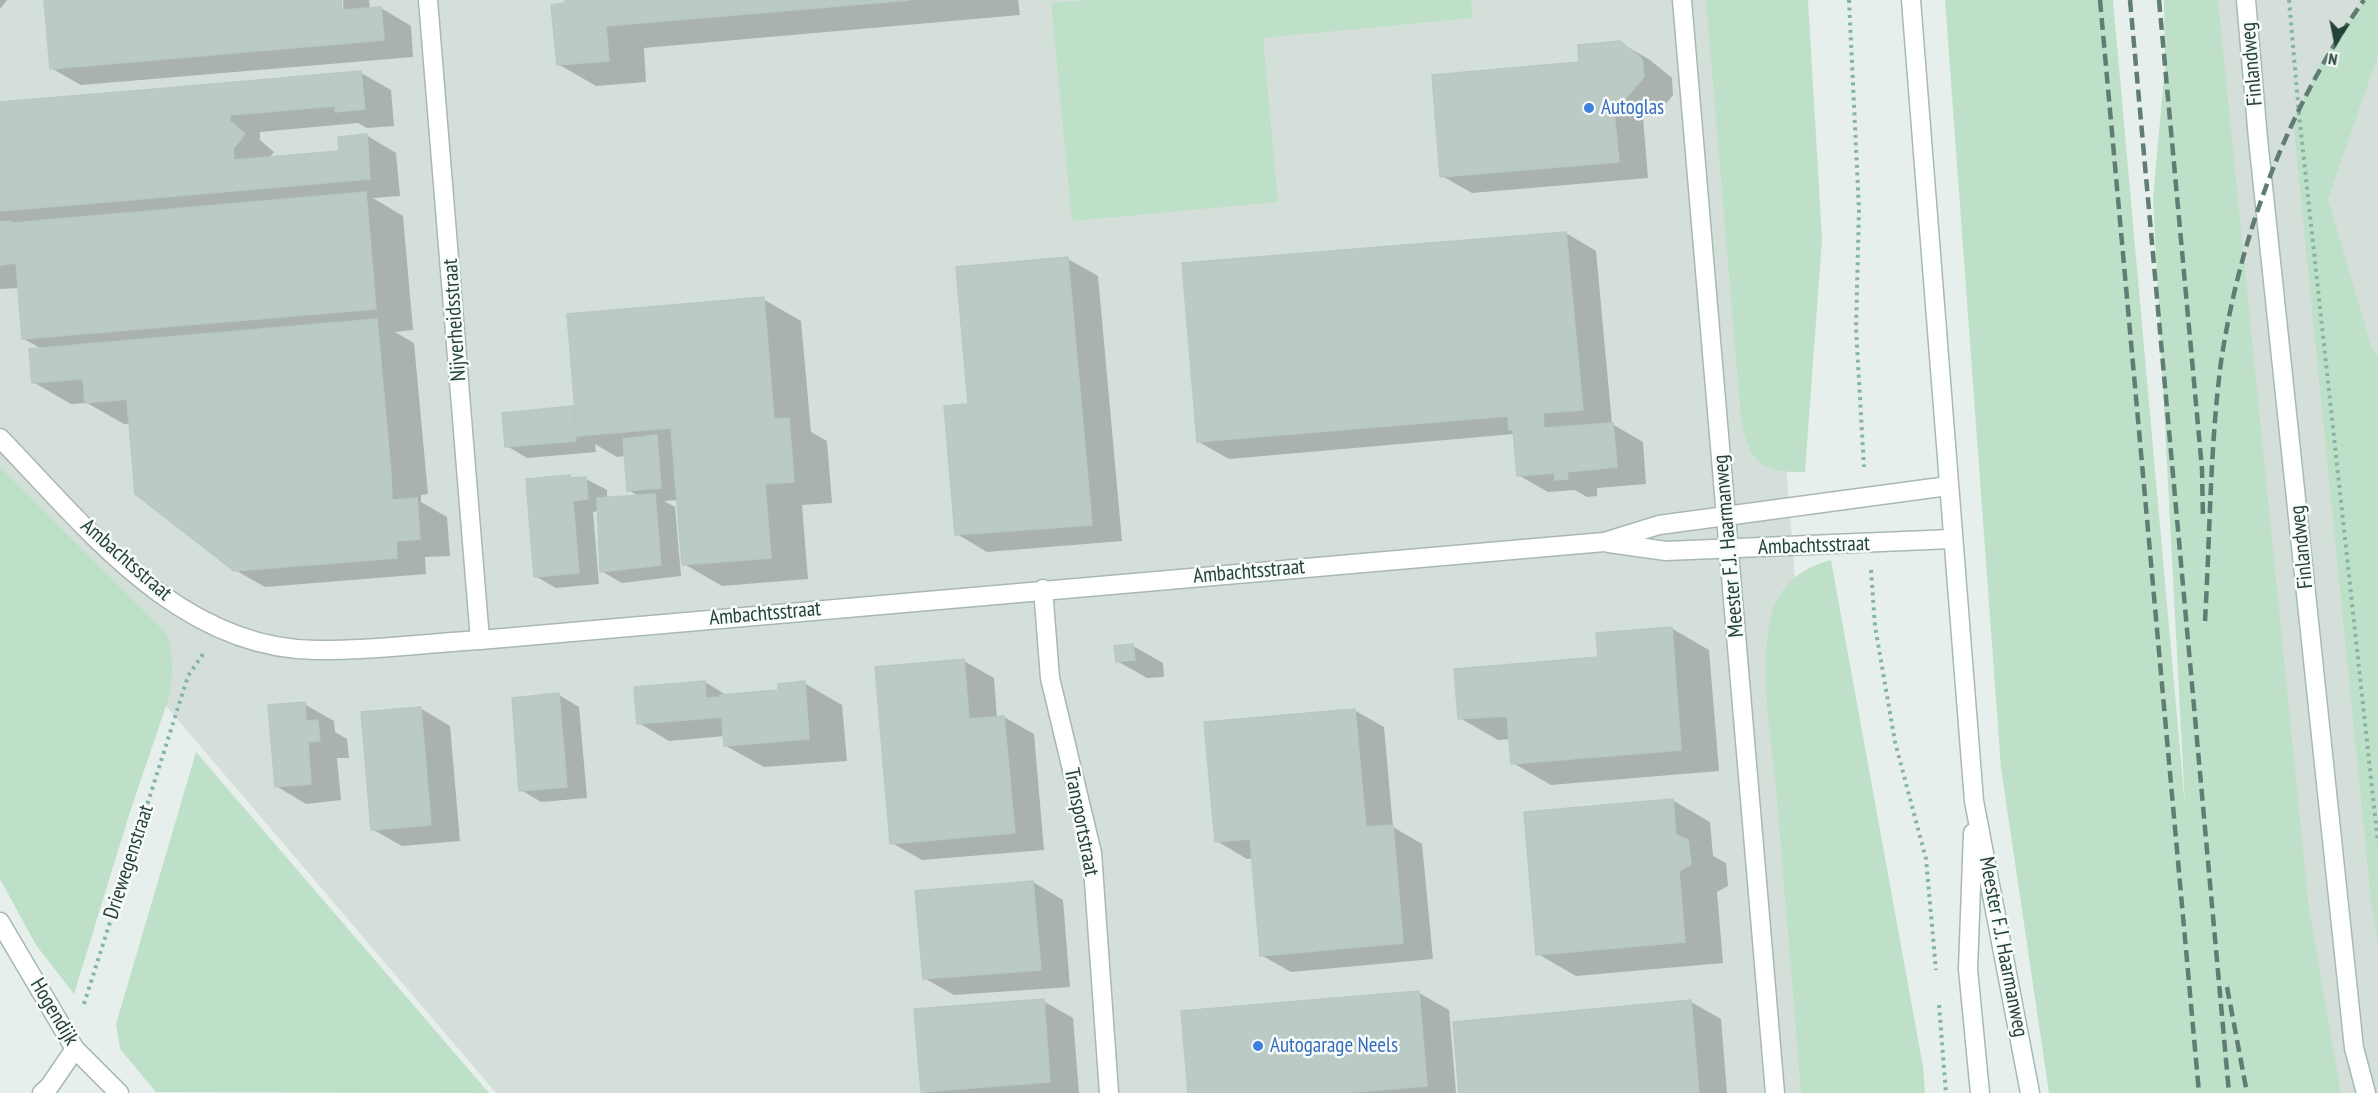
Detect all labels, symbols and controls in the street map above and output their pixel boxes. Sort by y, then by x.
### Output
north arrow [2306,12,2366,72]
street label: Finlandweg [2236,21,2268,107]
text: N [2327,49,2339,70]
place label: Autoglas [1601,95,1664,121]
marker: Autoglas [1582,101,1596,115]
street label: Nijverheidsstraat [438,258,472,382]
street label: Meester F.J. Haarmanweg [1708,454,1750,638]
street label: Finlandweg [2285,504,2319,590]
street label: Ambachtsstraat [76,514,176,606]
street label: Ambachtsstraat [1758,531,1870,561]
street label: Ambachtsstraat [1192,555,1306,589]
street label: Ambachtsstraat [708,597,822,631]
street label: Transportstraat [1058,766,1104,878]
street label: Driewegenstraat [99,802,159,922]
street label: Meester F.J. Haarmanweg [1973,855,2033,1039]
street label: Hogendijk [24,974,84,1050]
place label: Autogarage Neels [1270,1033,1398,1059]
marker: Autogarage Neels [1251,1039,1265,1053]

